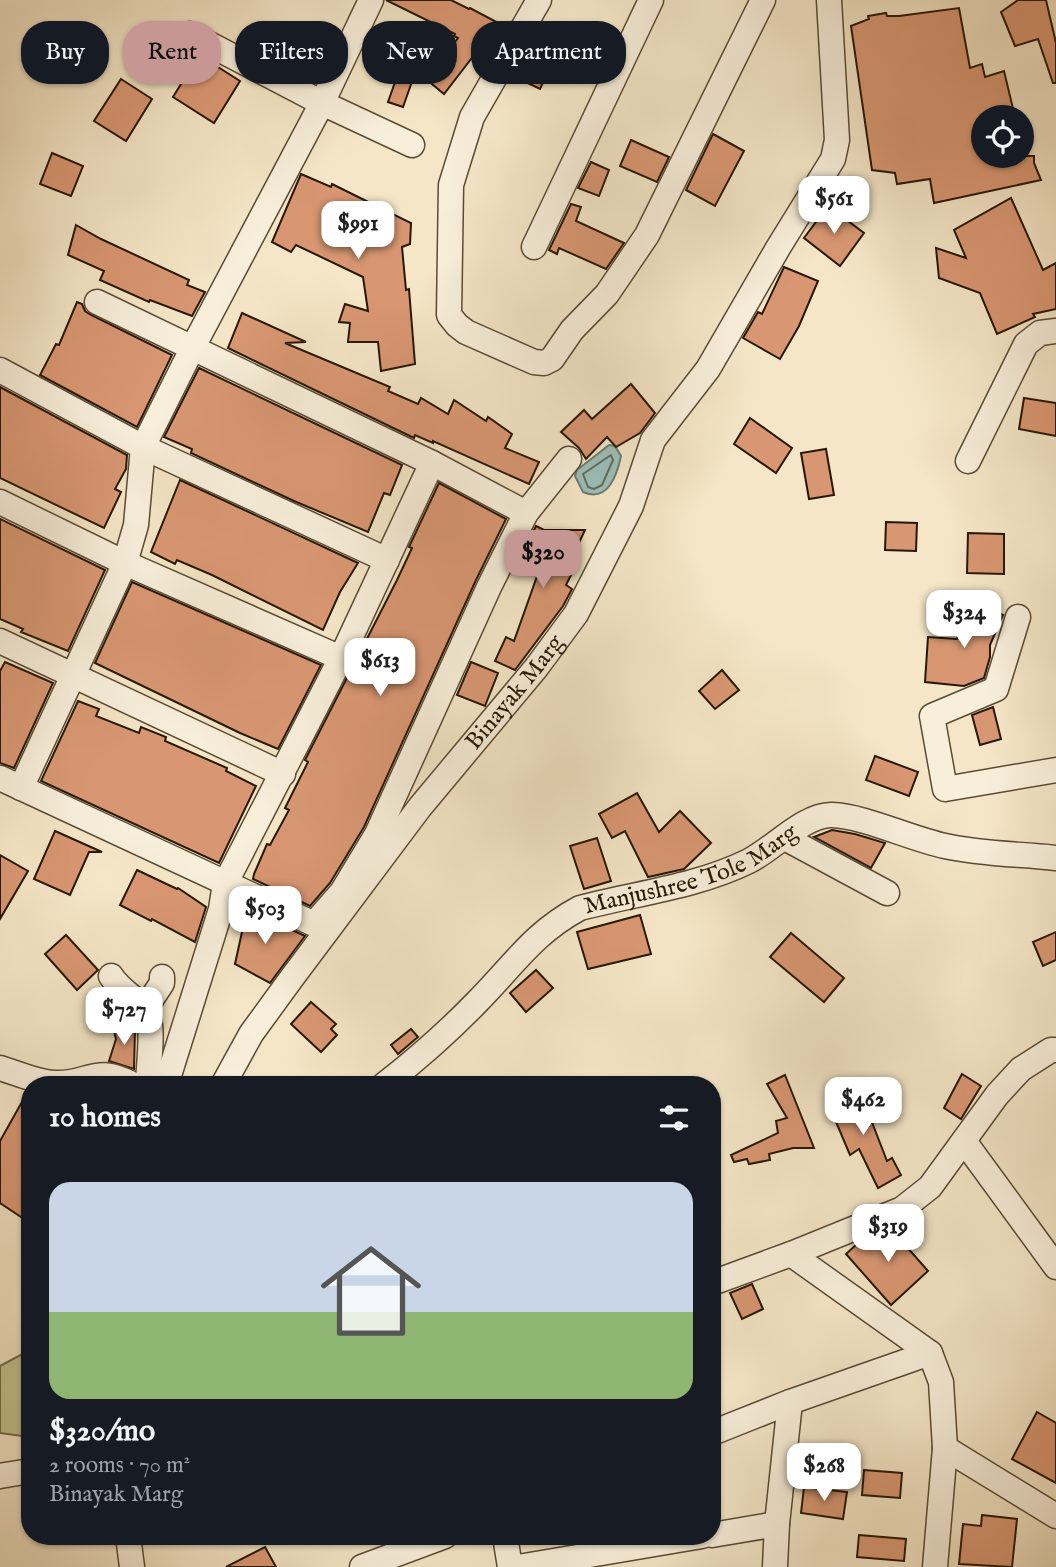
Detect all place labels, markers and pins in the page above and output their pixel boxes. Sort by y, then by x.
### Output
pin: $561 [793,176,875,236]
pin: $991 [317,202,399,261]
pin: $320 [502,530,584,590]
pin: $324 [923,590,1005,650]
pin: $613 [339,638,421,698]
pin: $503 [224,886,306,946]
pin: $727 [83,988,165,1047]
pin: $462 [822,1078,904,1137]
pin: $319 [847,1204,929,1264]
pin: $268 [783,1444,865,1503]

